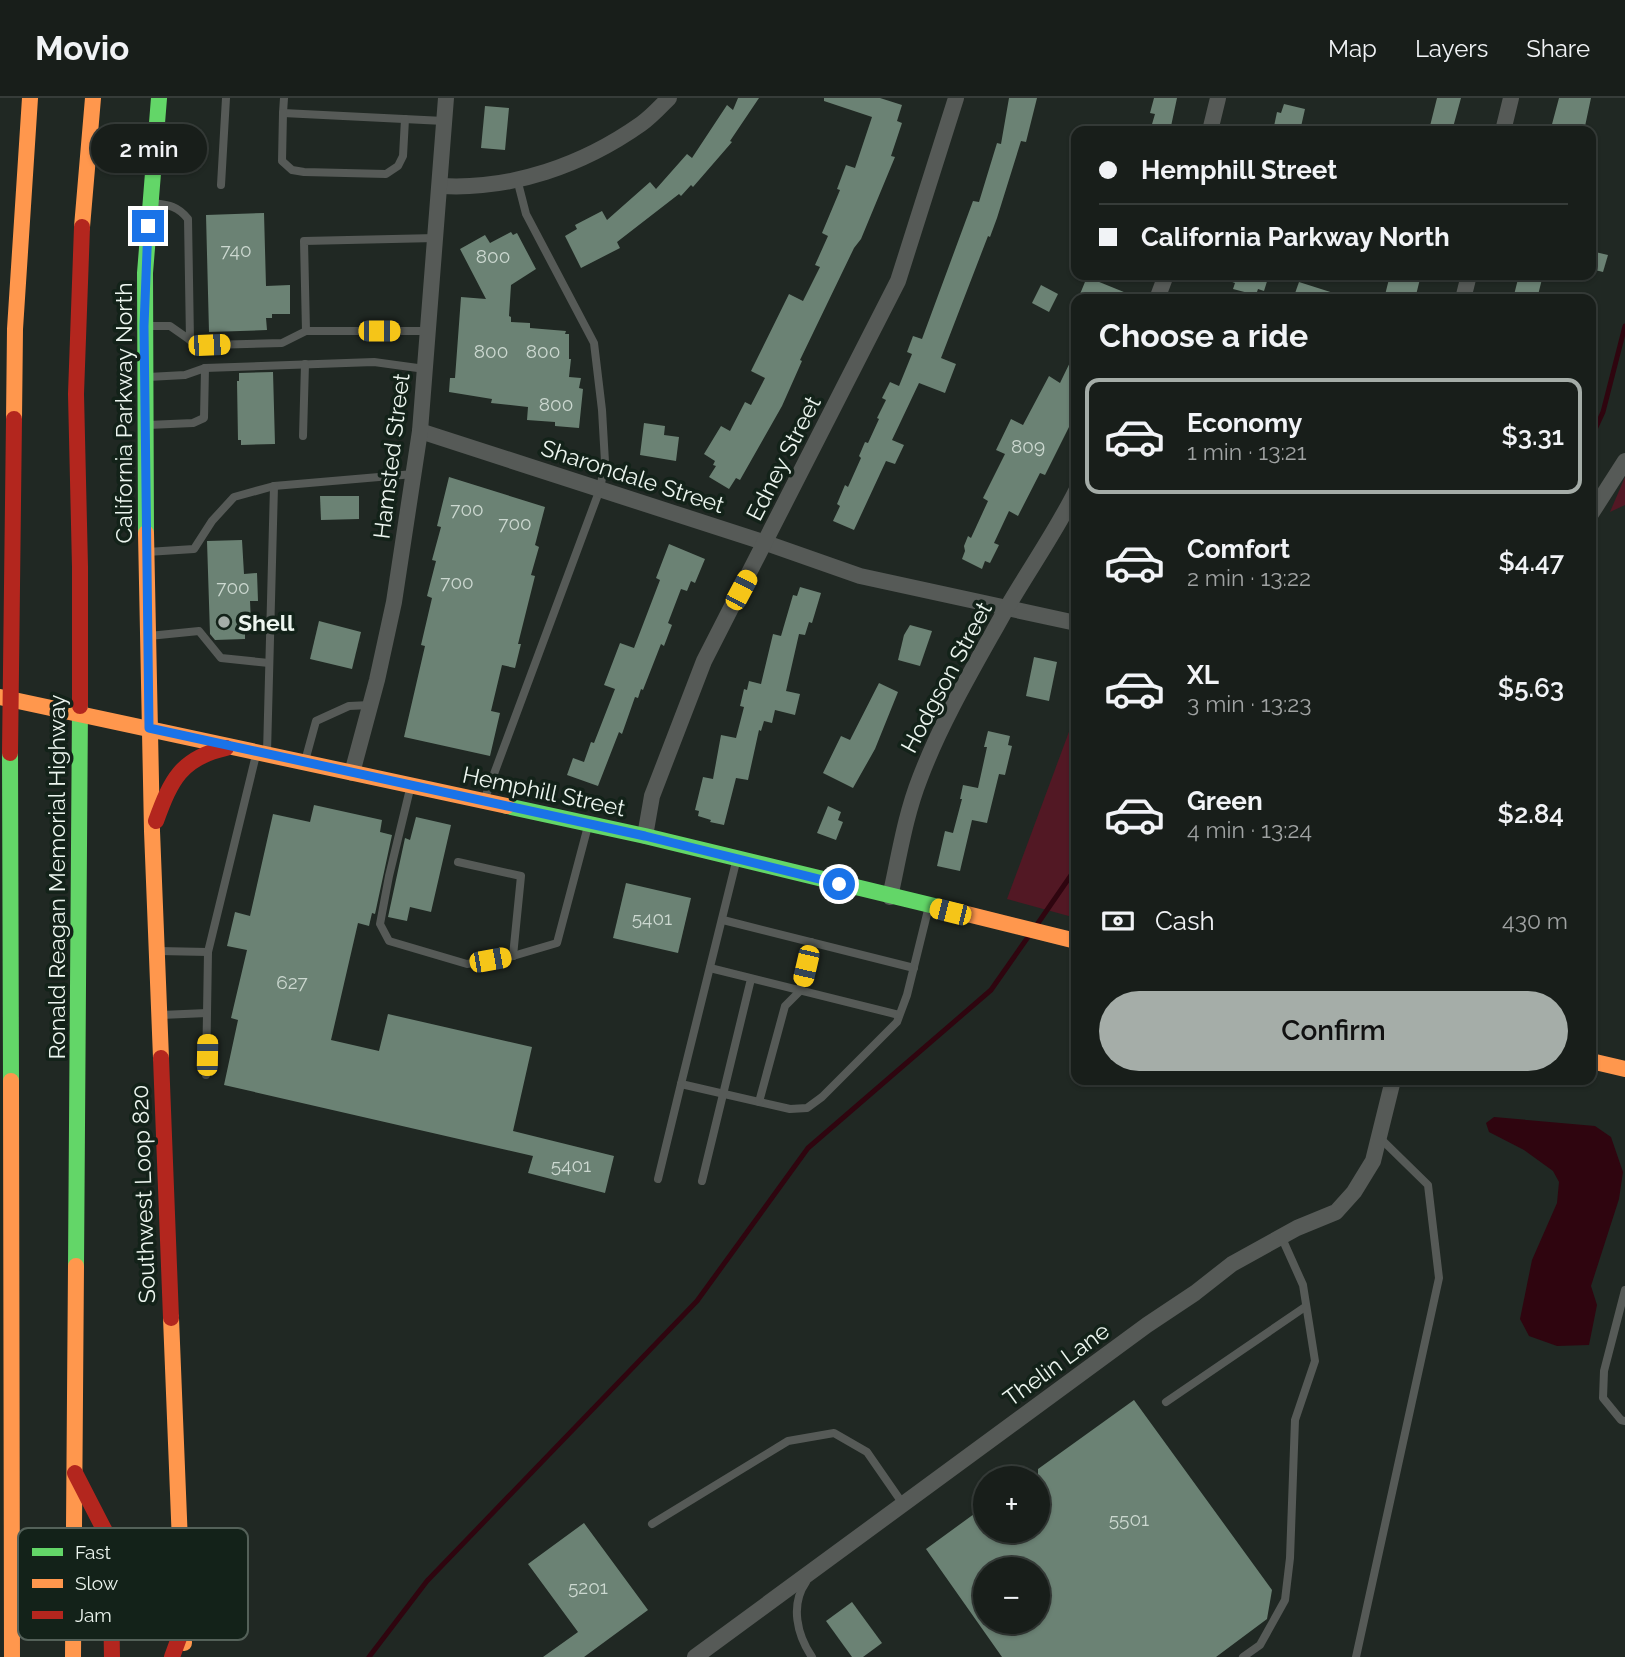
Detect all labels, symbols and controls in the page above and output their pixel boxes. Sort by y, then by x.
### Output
text: Movio [35,29,129,68]
text: Map [1328,34,1377,63]
text: Layers [1415,34,1488,63]
text: Share [1526,34,1590,63]
callout: 2 min [90,124,206,174]
text: 2 min [120,135,178,162]
text: Hemphill Street [1141,155,1337,185]
route end [132,210,164,242]
text: California Parkway North [1141,222,1450,252]
house number: 740 [220,239,252,261]
house number: 800 [476,245,510,267]
street label: California Parkway North [110,282,137,544]
text: Choose a ride [1099,317,1308,354]
car [359,321,401,342]
car [188,334,231,356]
house number: 800 [474,340,508,362]
house number: 800 [526,340,560,362]
street label: Hamsted Street [367,371,415,540]
street label: Edney Street [740,391,826,525]
house number: 800 [539,393,573,415]
icon: car [1103,405,1166,468]
text: Economy [1187,408,1302,438]
text: $3.31 [1501,421,1564,451]
street label: Sharondale Street [538,434,728,518]
house number: 809 [1011,435,1045,457]
text: 1 min · 13:21 [1187,438,1307,465]
house number: 700 [450,498,484,520]
house number: 700 [498,512,532,534]
icon: car [1103,531,1166,594]
text: Comfort [1187,534,1290,564]
text: $4.47 [1499,547,1564,577]
text: 2 min · 13:22 [1187,564,1311,591]
car [722,567,761,613]
house number: 700 [440,571,474,593]
house number: 700 [216,576,250,598]
street label: Hodgson Street [895,597,997,757]
place label: Shell [238,609,295,636]
marker: Shell [216,614,232,630]
icon: car [1103,657,1166,720]
text: XL [1187,660,1219,690]
text: $5.63 [1498,673,1564,703]
text: 3 min · 13:23 [1187,690,1312,717]
street label: Ronald Reagan Memorial Highway [43,694,70,1060]
street label: Hemphill Street [460,761,628,821]
icon: car [1103,783,1166,846]
text: Green [1187,786,1263,816]
text: $2.84 [1498,799,1564,829]
text: 4 min · 13:24 [1187,816,1312,843]
route start [823,868,855,900]
car [928,897,973,927]
icon: cash [1099,902,1137,940]
text: Cash [1155,906,1215,936]
house number: 5401 [632,907,672,929]
text: 430 m [1502,907,1568,934]
car [792,943,821,989]
car [468,946,513,974]
house number: 627 [276,971,308,993]
button: Confirm [1099,991,1568,1071]
car [197,1034,218,1076]
street label: Southwest Loop 820 [126,1084,160,1304]
house number: 5401 [551,1154,591,1176]
street label: Thelin Lane [998,1317,1114,1411]
map controls [973,1466,1050,1634]
button: + [973,1466,1050,1543]
house number: 5501 [1109,1508,1149,1530]
legend [18,1528,248,1640]
text: Fast [75,1541,111,1563]
button: − [973,1557,1050,1634]
text: Slow [75,1572,119,1594]
house number: 5201 [568,1576,608,1598]
text: Jam [75,1604,112,1626]

